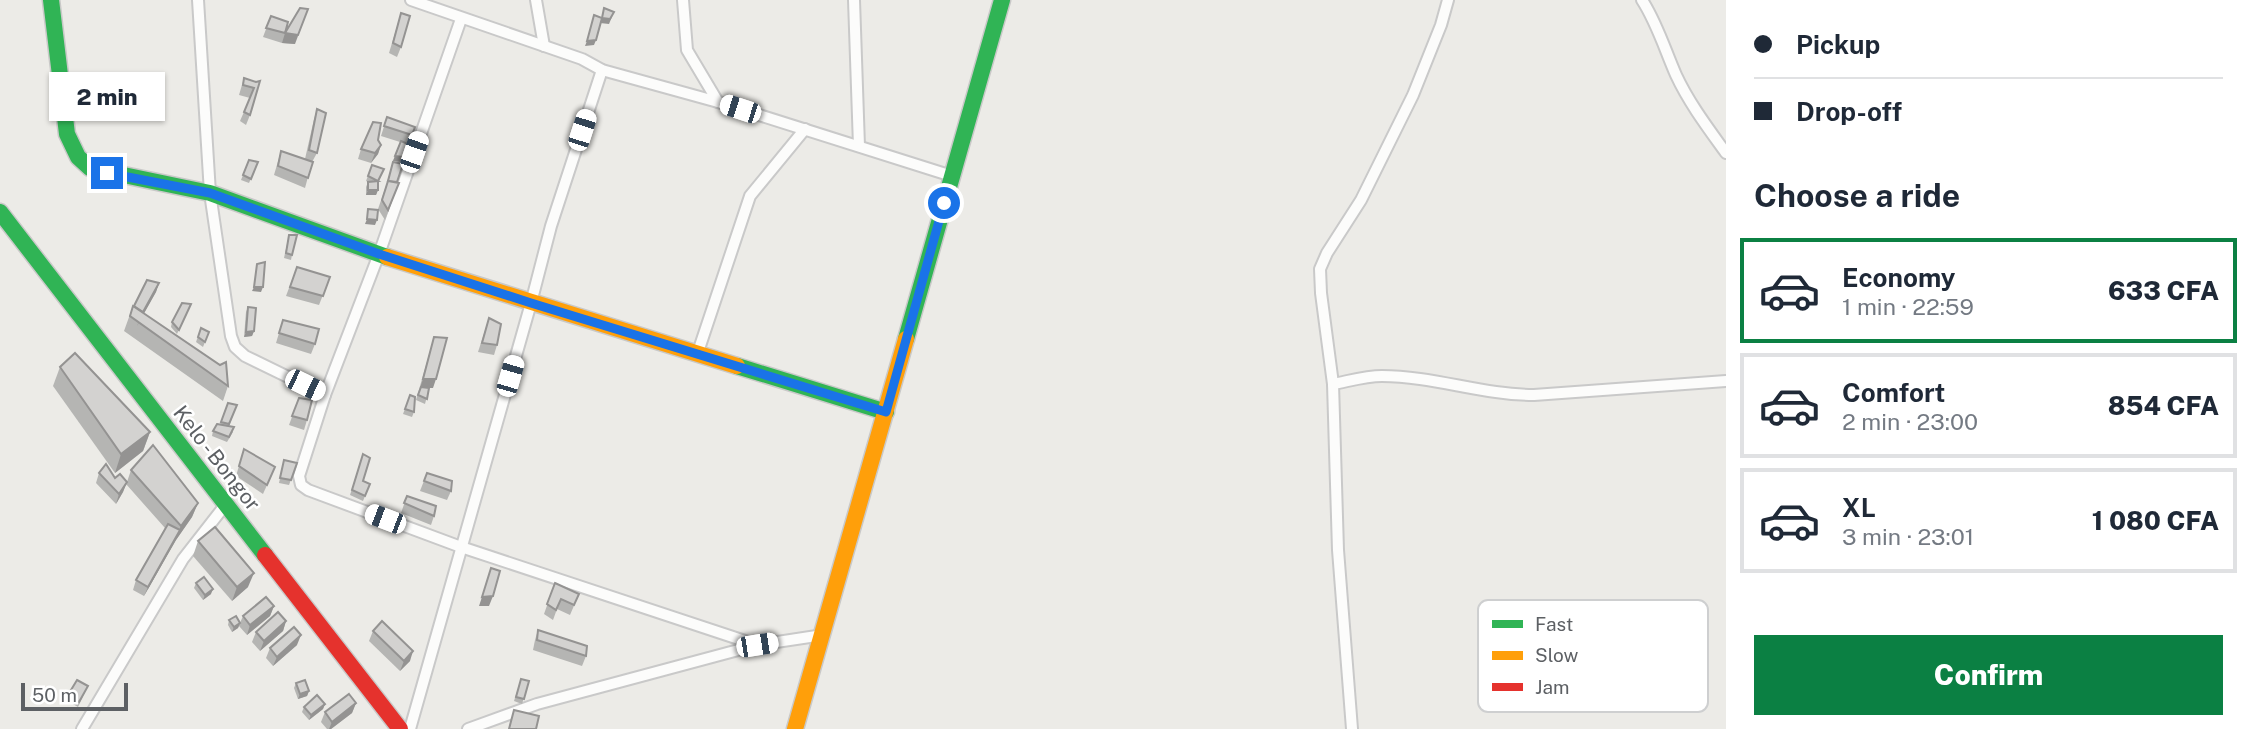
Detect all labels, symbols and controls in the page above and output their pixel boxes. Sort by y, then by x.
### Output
text: Pickup [1796,29,1880,60]
callout: 2 min [49,72,165,120]
text: 2 min [76,83,138,110]
car [717,93,764,125]
text: Drop-off [1796,96,1902,127]
car [566,107,599,153]
car [398,129,431,175]
route end [91,157,123,189]
text: Choose a ride [1754,177,1960,214]
route start [928,187,960,219]
icon: car [1758,259,1821,322]
text: Economy [1842,262,1955,293]
text: 633 CFA [2108,275,2219,306]
text: 1 min · 22:59 [1842,293,1974,320]
car [495,353,526,399]
car [282,366,329,404]
icon: car [1758,374,1821,437]
text: Comfort [1842,377,1945,408]
text: 854 CFA [2108,390,2219,421]
street label: Kelo - Bongor [168,400,266,516]
text: 2 min · 23:00 [1842,408,1978,435]
icon: car [1758,489,1821,552]
text: XL [1842,492,1876,523]
car [362,502,409,536]
text: 1 080 CFA [2092,505,2219,536]
text: 3 min · 23:01 [1842,523,1974,550]
legend [1478,600,1708,712]
text: Fast [1535,613,1573,635]
car [735,631,780,659]
button: Confirm [1754,635,2223,715]
text: Slow [1535,644,1579,666]
text: Jam [1535,676,1569,698]
scale bar [21,680,128,712]
text: 50 m [32,684,77,706]

